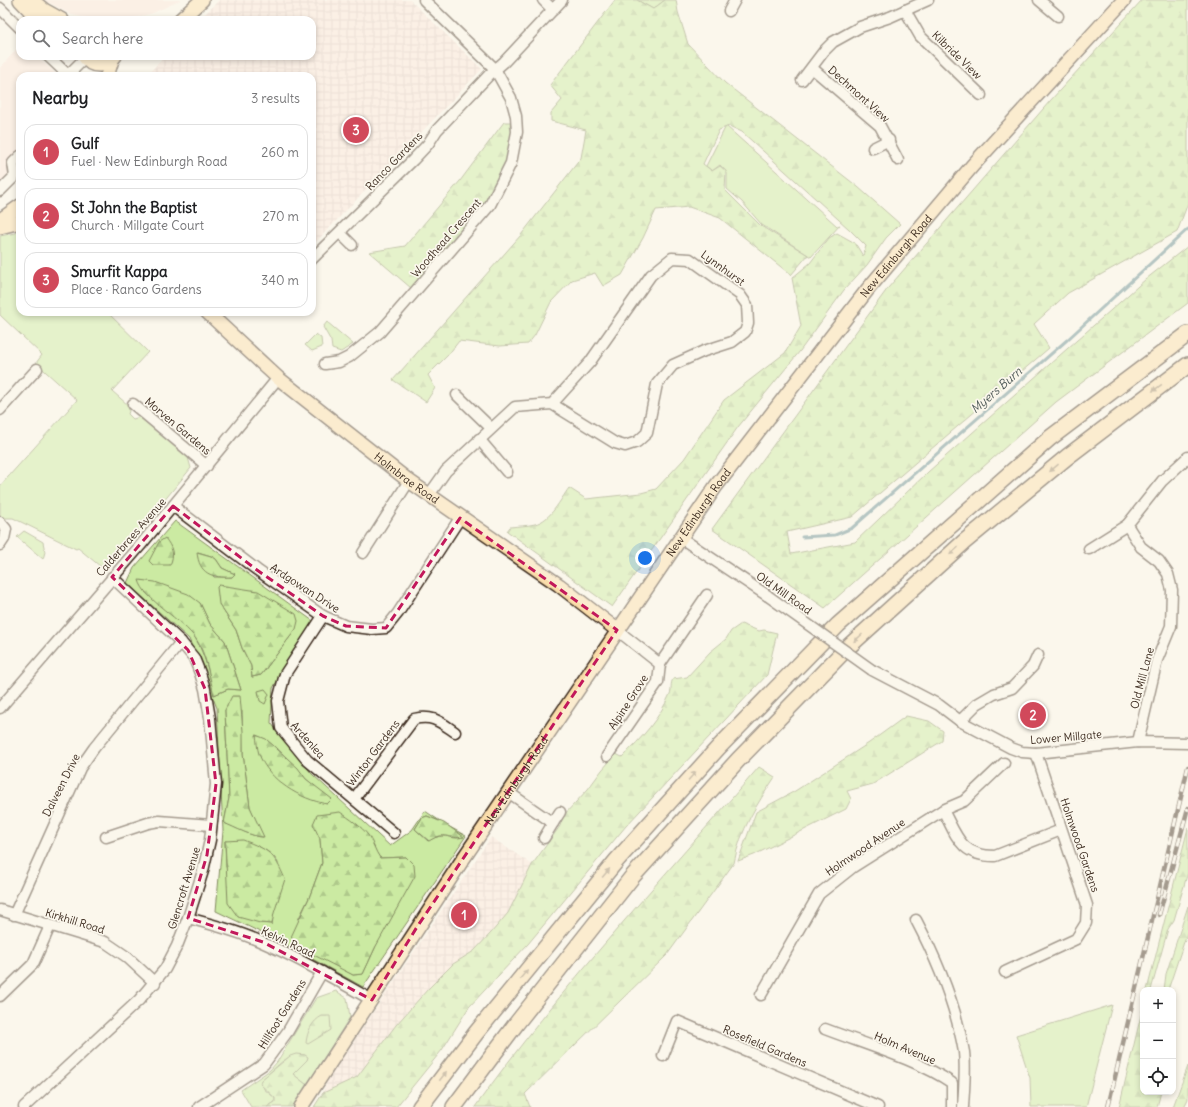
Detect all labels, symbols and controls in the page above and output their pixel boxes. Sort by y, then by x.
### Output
search box [16,16,316,60]
icon: search [30,27,52,49]
street label: Kilbride View [929,28,985,82]
text: Search here [62,29,143,48]
street label: Dechmont View [825,63,893,126]
text: Nearby [32,87,88,109]
text: 3 results [251,90,300,107]
pin: 3 [343,115,369,145]
street label: Ranco Gardens [362,129,426,193]
text: Gulf [71,134,99,153]
text: 1 [43,144,49,161]
text: 260 m [261,144,299,161]
text: Fuel · New Edinburgh Road [71,153,227,170]
street label: Woodhead Crescent [408,196,484,280]
text: St John the Baptist [71,198,197,217]
text: 2 [42,208,50,225]
text: 270 m [262,208,299,225]
street label: New Edinburgh Road [857,211,935,300]
text: Church · Millgate Court [71,217,204,234]
street label: Lynnhurst [698,247,748,289]
text: Smurfit Kappa [71,262,168,281]
text: 3 [42,272,50,289]
text: 340 m [261,272,299,289]
text: Place · Ranco Gardens [71,281,202,298]
water label: Myers Burn [967,363,1025,416]
one-way arrow [1151,384,1162,392]
street label: Morven Gardens [142,394,214,458]
street label: Holmbrae Road [371,449,442,507]
one-way arrow [1049,464,1060,472]
street label: New Edinburgh Road [663,465,734,559]
street label: Calderbraes Avenue [93,495,169,579]
one-way arrow [950,546,959,555]
your location [635,548,655,568]
street label: Ardgowan Drive [268,560,342,616]
street label: Old Mill Road [753,569,815,618]
one-way arrow [853,634,863,643]
street label: Old Mill Lane [1127,645,1157,710]
street label: Alpine Grove [605,672,651,732]
pin: 2 [1020,700,1046,730]
street label: Winton Gardens [343,717,403,789]
street label: Ardenlea [288,719,328,761]
street label: Lower Millgate [1030,727,1103,747]
street label: New Edinburgh Road [481,733,552,828]
street label: Dalveen Drive [39,751,83,819]
one-way arrow [688,771,697,781]
street label: Holmwood Gardens [1057,796,1103,894]
street label: Holmwood Avenue [822,815,908,879]
street label: Glencroft Avenue [165,845,203,931]
one-way arrow [602,868,611,879]
pin: 1 [451,900,477,930]
street label: Kirkhill Road [44,905,107,937]
street label: Kelvin Road [259,924,317,961]
one-way arrow [519,968,528,979]
street label: Hillfoot Gardens [255,977,309,1051]
map controls [1140,987,1176,1095]
button: + [1140,987,1176,1023]
street label: Rosefield Gardens [721,1022,809,1070]
button: − [1140,1023,1176,1059]
street label: Holm Avenue [872,1029,938,1067]
button: locate [1140,1059,1176,1095]
one-way arrow [439,1070,448,1081]

